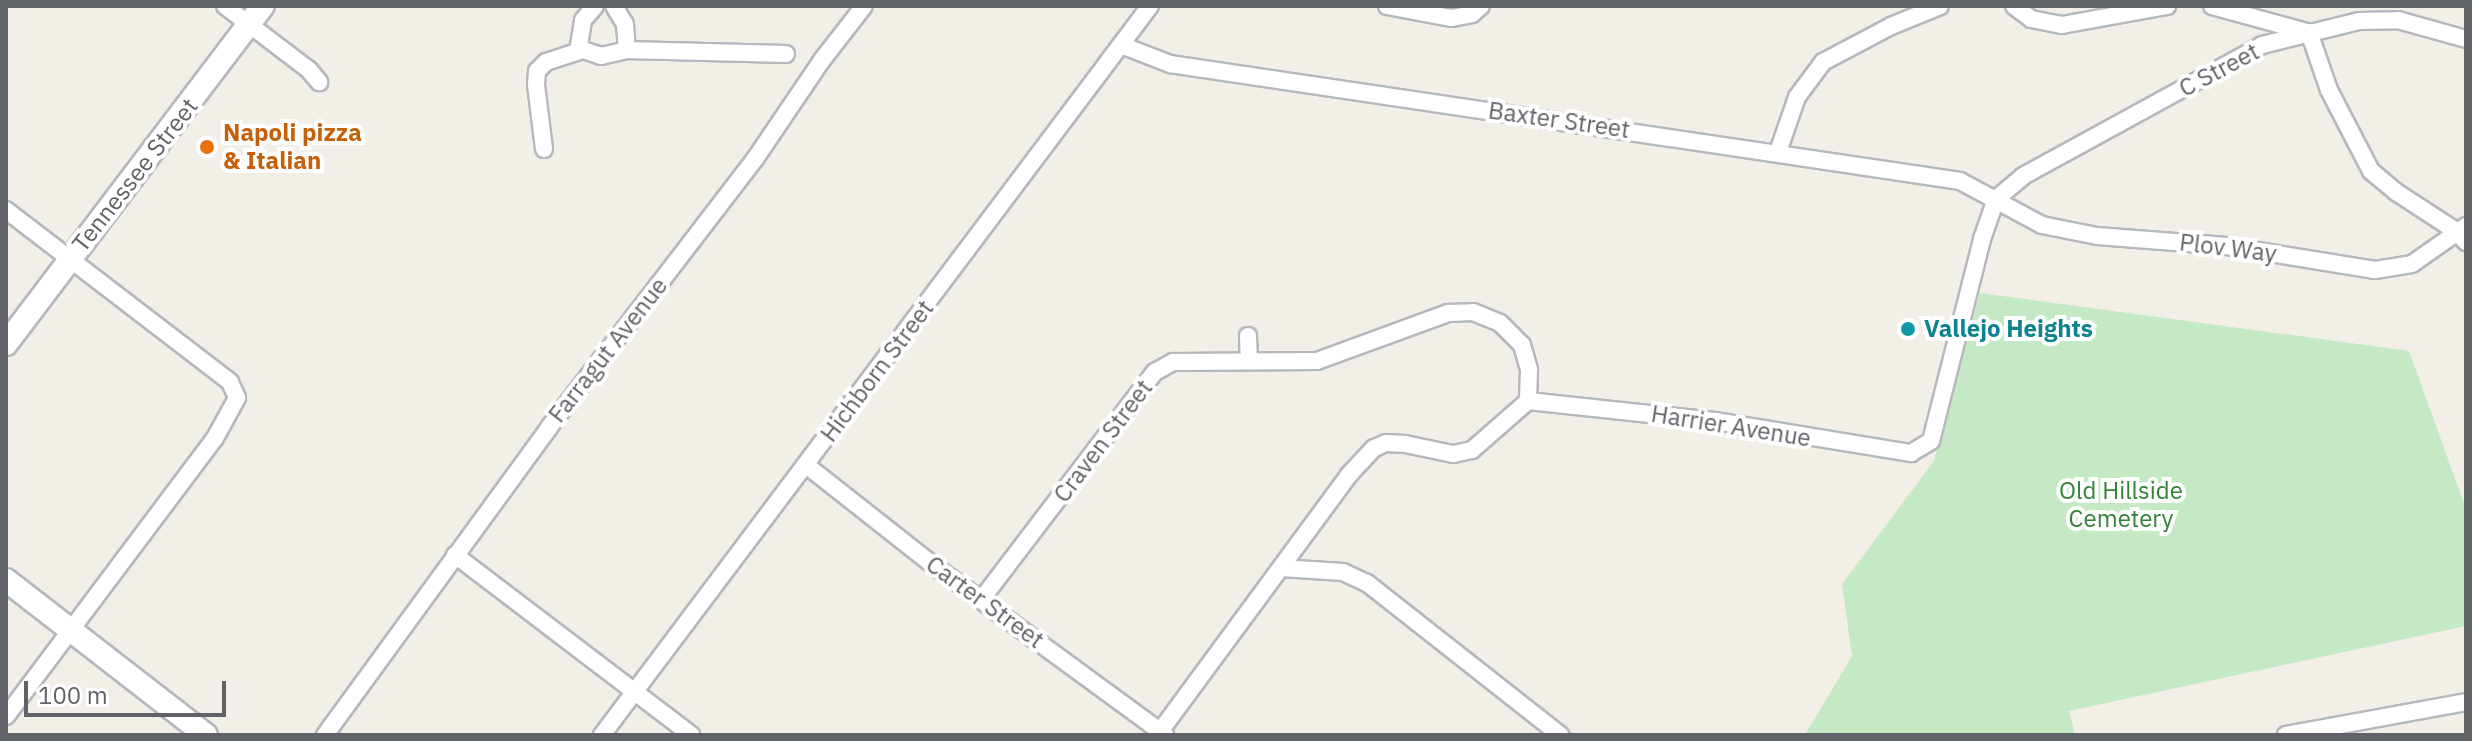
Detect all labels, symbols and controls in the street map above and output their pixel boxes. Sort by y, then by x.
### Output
street label: C Street [2174,37,2264,103]
street label: Tennessee Street [66,93,204,257]
street label: Baxter Street [1486,96,1632,144]
place label: Napoli pizza & Italian [223,119,362,175]
marker: Napoli pizza & Italian [198,138,216,156]
street label: Plov Way [2178,228,2278,268]
street label: Farragut Avenue [542,272,674,428]
street label: Hichborn Street [814,294,940,448]
place label: Vallejo Heights [1924,315,2093,343]
marker: Vallejo Heights [1899,320,1917,338]
street label: Craven Street [1048,374,1158,508]
street label: Harrier Avenue [1649,399,1813,453]
park label: Old Hillside Cemetery [2059,477,2183,533]
street label: Carter Street [921,550,1049,654]
scale bar [28,665,230,715]
text: 100 m [38,679,108,711]

